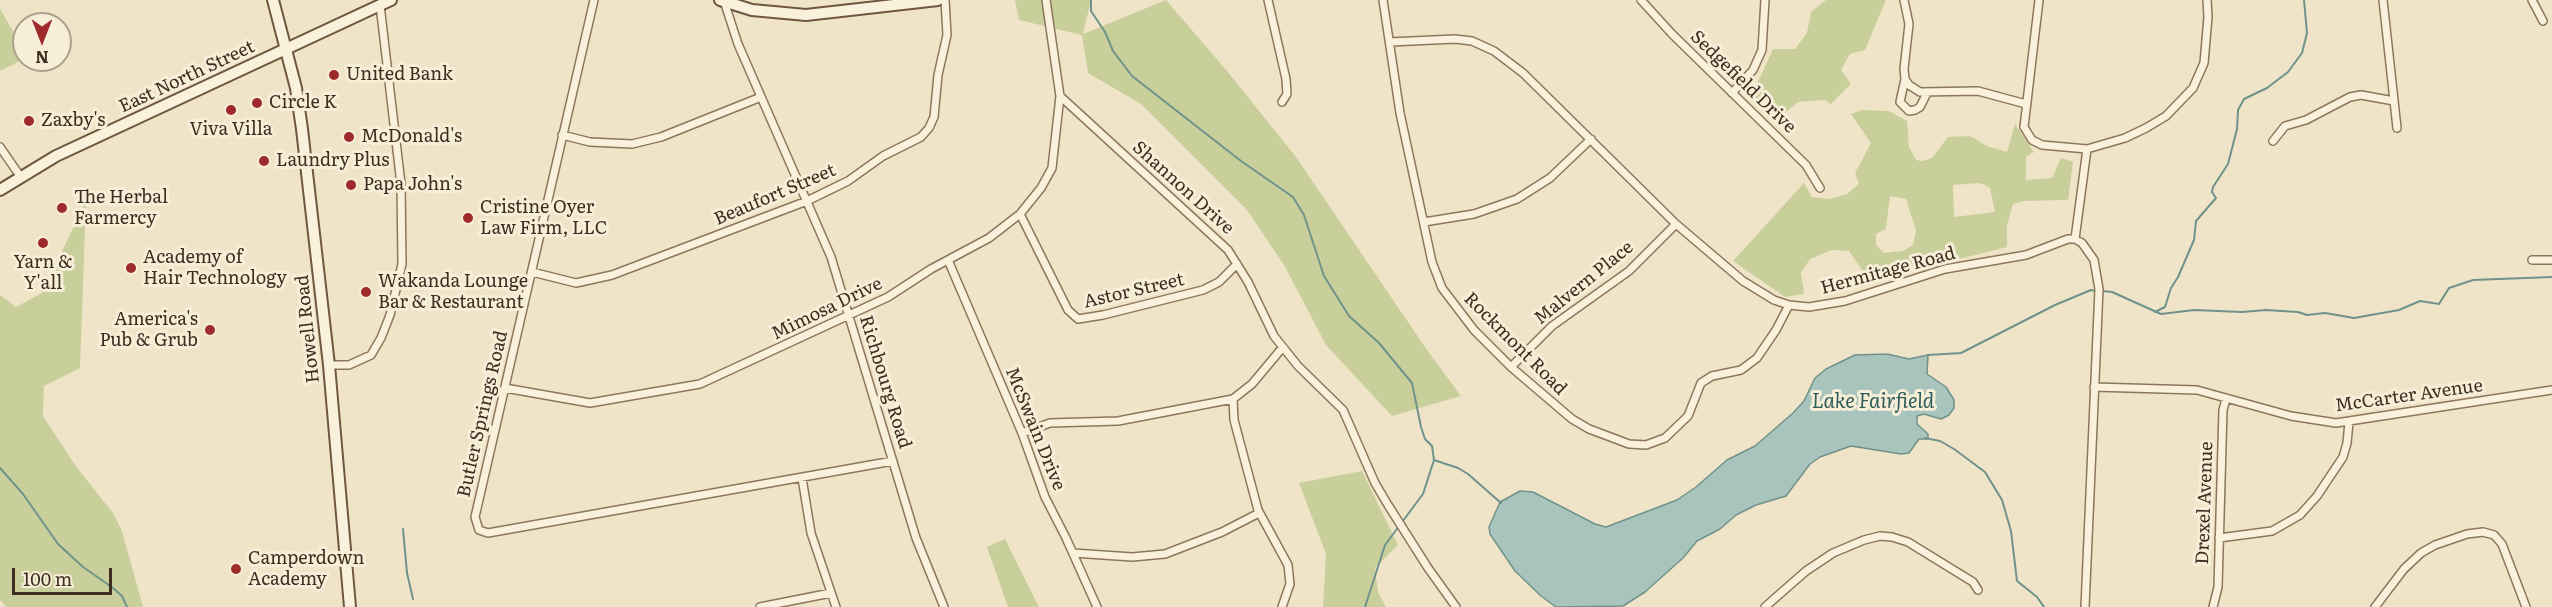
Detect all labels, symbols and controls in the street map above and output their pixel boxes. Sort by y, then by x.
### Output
north arrow [12,12,72,72]
street label: Sedgefield Drive [1686,26,1800,138]
street label: East North Street [116,36,258,118]
text: N [35,46,49,70]
place label: United Bank [346,64,453,86]
marker: United Bank [327,68,341,82]
place label: Circle K [269,92,337,114]
marker: Circle K [250,96,264,110]
marker: Viva Villa [224,103,238,117]
place label: Zaxby's [41,110,105,132]
marker: Zaxby's [22,114,36,128]
place label: Viva Villa [190,119,272,141]
place label: McDonald's [361,126,462,148]
marker: McDonald's [342,130,356,144]
street label: Shannon Drive [1128,137,1238,239]
place label: Laundry Plus [276,150,389,172]
marker: Laundry Plus [257,154,271,168]
street label: Beaufort Street [711,160,839,230]
place label: Papa John's [363,174,462,196]
marker: Papa John's [344,178,358,192]
place label: The Herbal Farmercy [74,187,168,230]
place label: Cristine Oyer Law Firm, LLC [480,197,607,240]
marker: The Herbal Farmercy [55,201,69,215]
marker: Cristine Oyer Law Firm, LLC [461,211,475,225]
marker: Yarn & Y'all [36,236,50,250]
street label: Malvern Place [1530,237,1638,329]
street label: Hermitage Road [1818,243,1958,299]
place label: Academy of Hair Technology [143,247,287,290]
place label: Yarn & Y'all [13,252,73,294]
marker: Academy of Hair Technology [124,261,138,275]
street label: Astor Street [1082,269,1186,313]
place label: Wakanda Lounge Bar & Restaurant [378,271,528,314]
street label: Mimosa Drive [768,273,886,345]
street label: Howell Road [292,274,324,384]
marker: Wakanda Lounge Bar & Restaurant [359,285,373,299]
street label: Rockmont Road [1459,288,1571,400]
place label: America's Pub & Grub [99,309,198,352]
street label: Richbourg Road [855,313,915,451]
marker: America's Pub & Grub [203,323,217,337]
street label: Butler Springs Road [453,329,513,499]
street label: McSwain Drive [1000,364,1070,494]
street label: McCarter Avenue [2334,375,2484,417]
water label: Lake Fairfield [1812,390,1934,414]
street label: Drexel Avenue [2192,441,2218,565]
place label: Camperdown Academy [248,548,364,590]
scale bar [15,556,116,594]
marker: Camperdown Academy [229,562,243,576]
text: 100 m [23,565,72,592]

